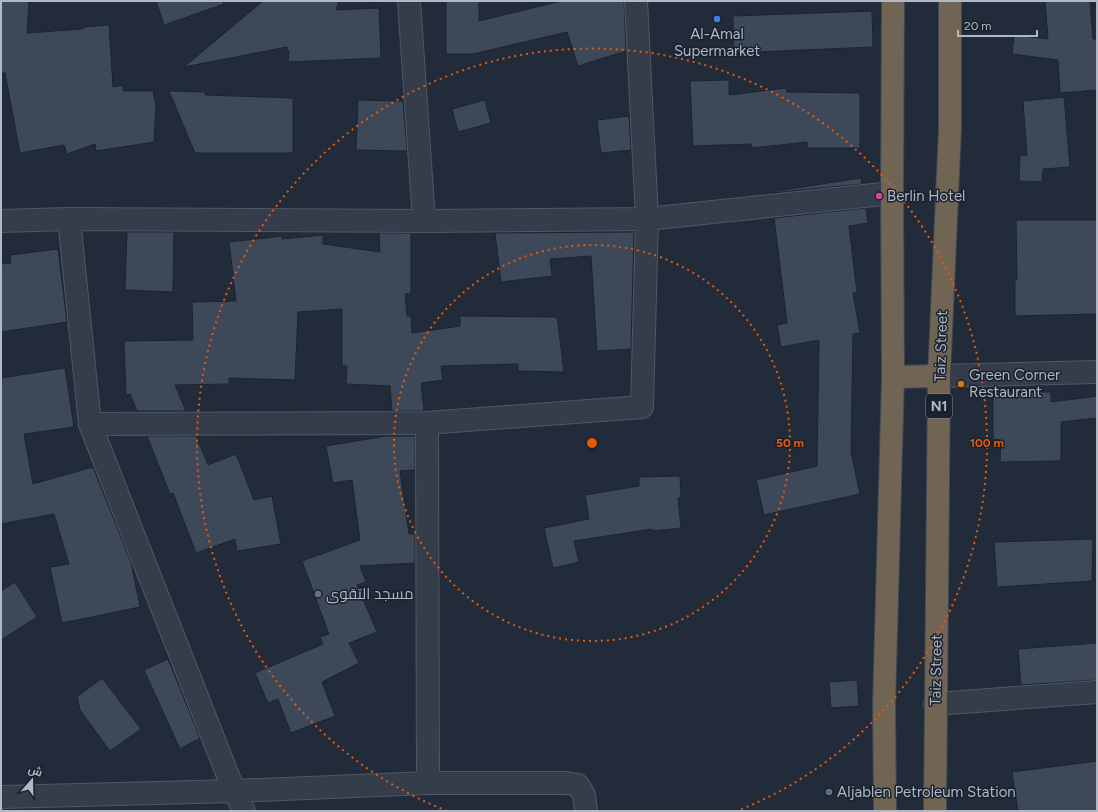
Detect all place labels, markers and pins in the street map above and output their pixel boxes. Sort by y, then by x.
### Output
marker: Al-Amal Supermarket [712,14,722,24]
place label: Al-Amal Supermarket [674,25,760,60]
place label: Berlin Hotel [887,187,965,205]
marker: Berlin Hotel [874,191,884,201]
place label: Green Corner Restaurant [969,366,1060,401]
marker: Green Corner Restaurant [956,379,966,389]
centre of rings [585,436,599,450]
place label: مسجد التقوى [326,585,414,604]
marker: مسجد التقوى [313,589,323,599]
place label: Aljablen Petroleum Station [837,783,1016,801]
marker: Aljablen Petroleum Station [824,787,834,797]

